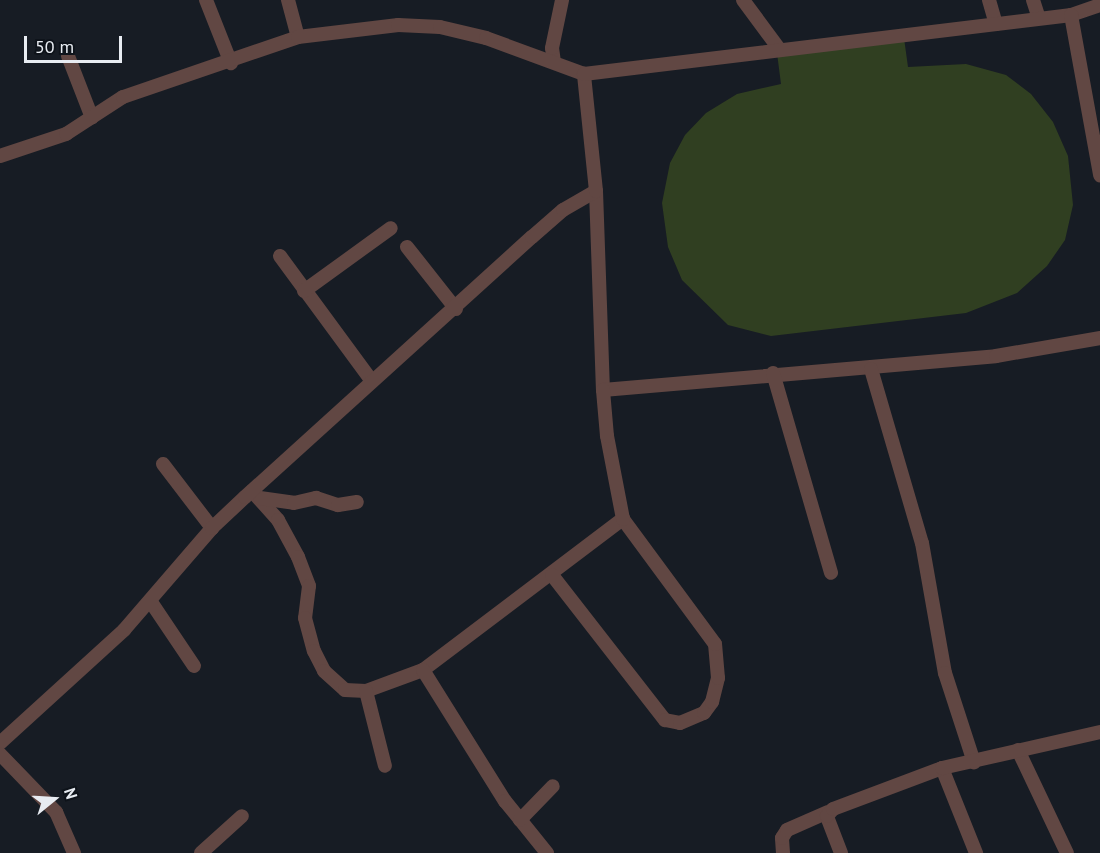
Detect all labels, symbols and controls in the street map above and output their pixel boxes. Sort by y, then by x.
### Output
scale bar [27,24,124,62]
text: 50 m [35,35,74,58]
north arrow [24,769,84,829]
text: N [60,785,82,802]

